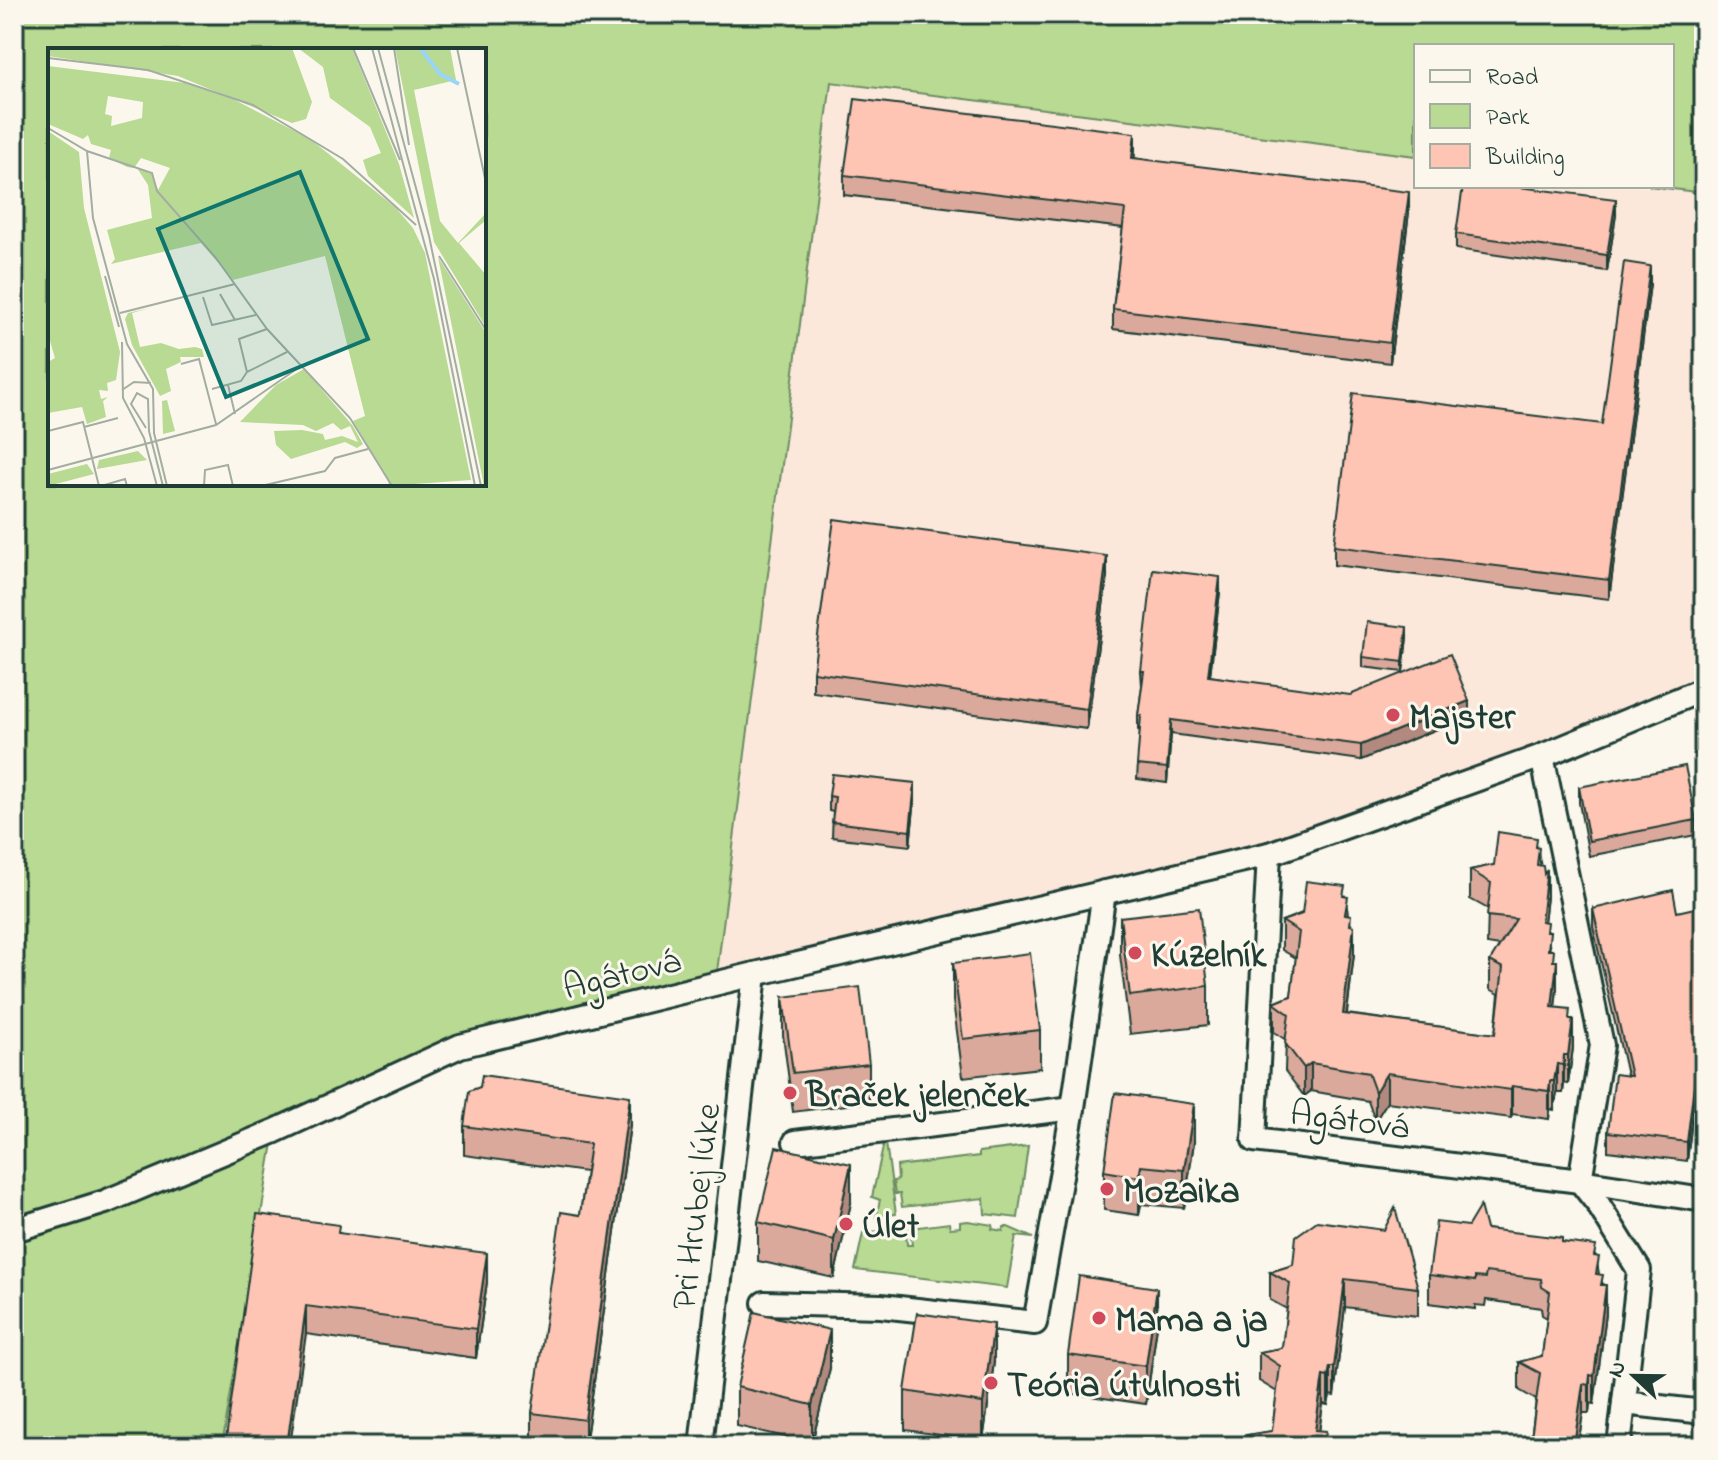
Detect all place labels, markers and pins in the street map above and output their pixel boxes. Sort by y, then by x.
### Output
place label: Majster [1409,693,1516,746]
marker: Majster [1384,706,1402,724]
place label: Kúzelník [1151,931,1267,984]
marker: Kúzelník [1126,944,1144,962]
place label: Braček jelenček [804,1071,1030,1124]
marker: Braček jelenček [781,1084,799,1102]
place label: Mozaika [1123,1167,1240,1220]
marker: Mozaika [1098,1180,1116,1198]
place label: Úlet [862,1202,920,1255]
marker: Úlet [837,1215,855,1233]
place label: Mama a ja [1115,1296,1268,1349]
marker: Mama a ja [1090,1309,1108,1327]
place label: Teória útulnosti [1007,1361,1241,1414]
marker: Teória útulnosti [982,1374,1000,1392]

